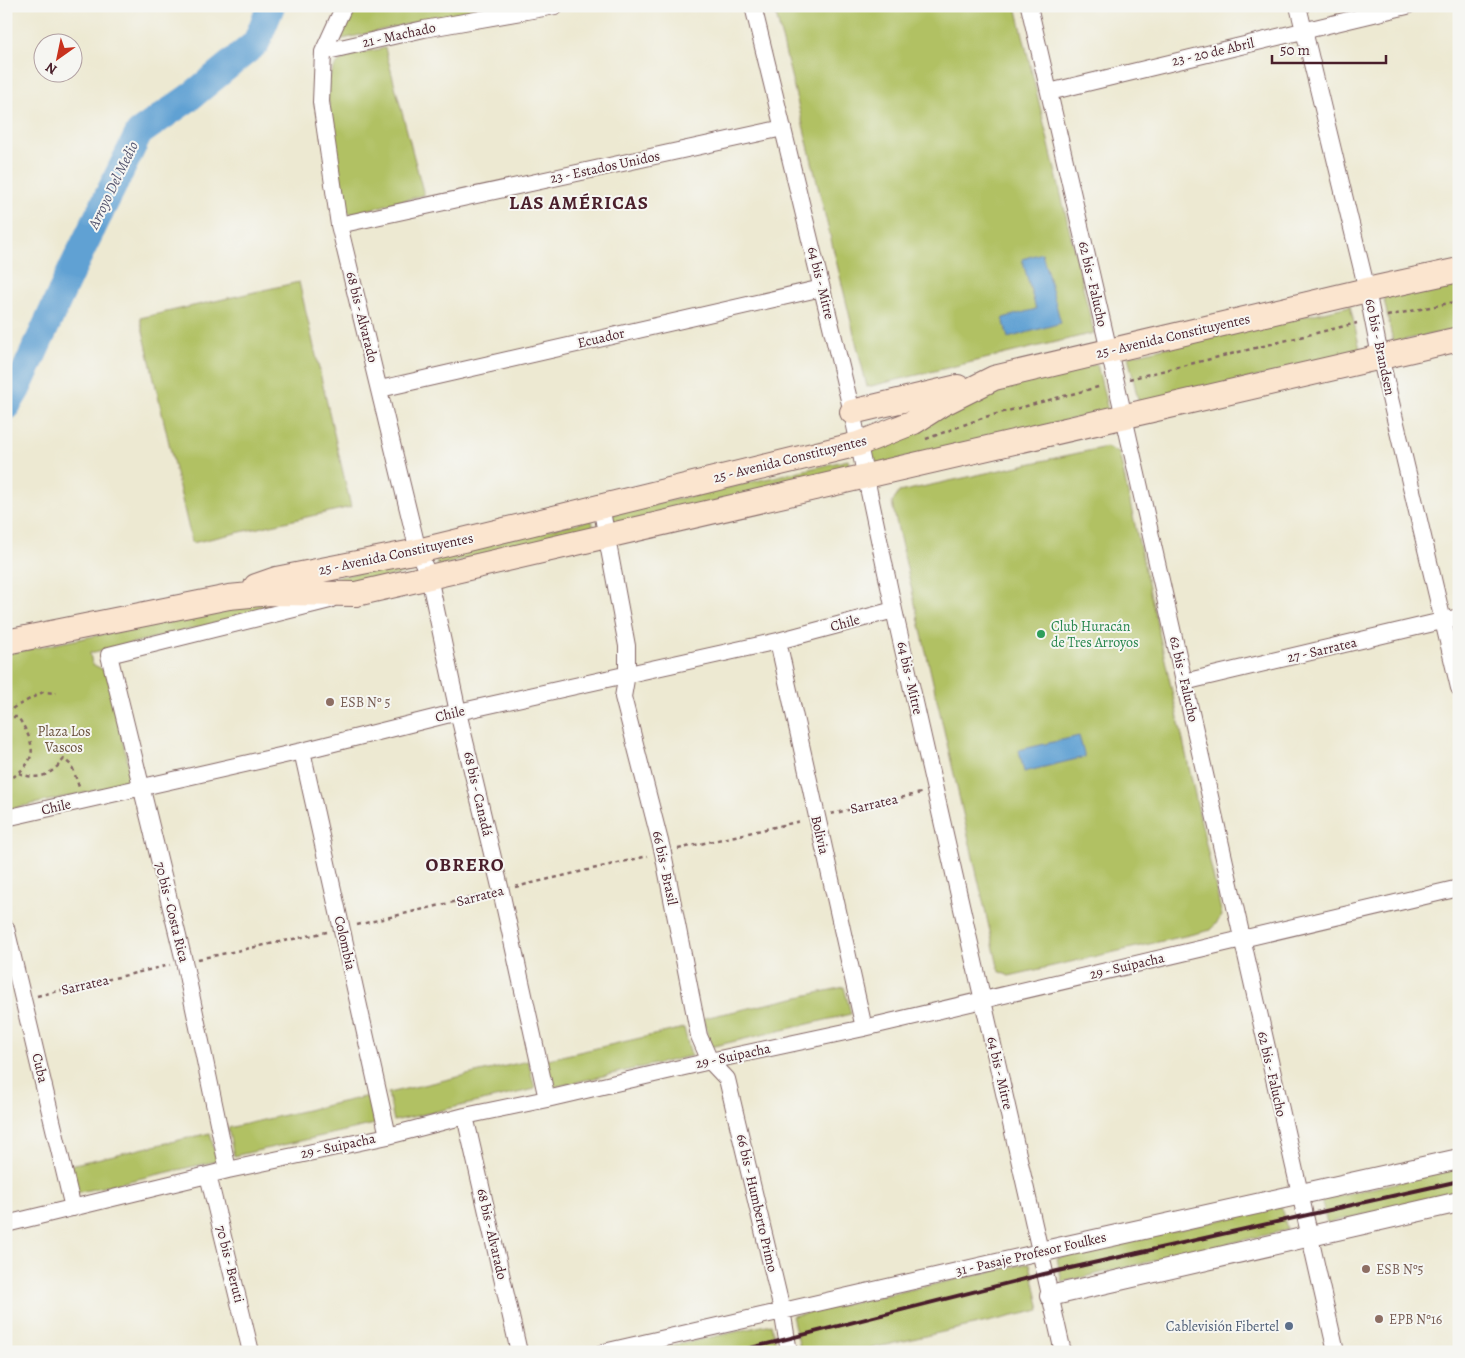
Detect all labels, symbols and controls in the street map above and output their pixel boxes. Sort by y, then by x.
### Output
street label: 21 - Machado [361,18,437,52]
north arrow [32,32,82,82]
scale bar [1272,32,1386,64]
street label: 23 - 20 de Abril [1170,33,1257,71]
text: 50 m [1280,40,1310,60]
text: N [42,58,61,79]
water label: Arroyo Del Medio [83,138,143,233]
street label: 23 - Estados Unidos [548,146,662,188]
district label: LAS AMÉRICAS [509,190,649,216]
street label: 62 bis - Falucho [1074,239,1112,329]
street label: 64 bis - Mitre [803,245,839,321]
street label: 68 bis - Alvarado [342,270,382,364]
street label: 60 bis - Brandsen [1360,297,1400,397]
street label: 25 - Avenida Constituyentes [1094,309,1252,363]
street label: Ecuador [576,323,627,353]
street label: 25 - Avenida Constituyentes [711,431,869,487]
street label: 25 - Avenida Constituyentes [317,528,475,580]
street label: Chile [828,610,862,636]
place label: Club Huracán de Tres Arroyos [1051,617,1139,652]
marker: Club Huracán de Tres Arroyos [1035,628,1047,640]
street label: 27 - Sarratea [1285,633,1359,667]
street label: 62 bis - Falucho [1165,634,1203,724]
street label: 64 bis - Mitre [892,640,928,716]
place label: ESB Nº 5 [340,693,390,712]
marker: ESB Nº 5 [324,696,336,708]
street label: Chile [433,701,467,727]
park label: Plaza Los Vascos [37,722,91,757]
street label: 68 bis - Canadá [459,750,497,839]
street label: Sarratea [848,789,900,819]
street label: Chile [39,794,73,820]
street label: Bolivia [806,814,834,857]
street label: 66 bis - Brasil [648,829,682,908]
district label: OBRERO [425,852,505,878]
street label: 70 bis - Costa Rica [150,860,194,965]
street label: Sarratea [454,881,506,911]
street label: Colombia [330,914,361,972]
street label: 29 - Suipacha [1088,948,1167,984]
street label: Sarratea [59,970,111,1000]
street label: 62 bis - Falucho [1253,1029,1291,1119]
street label: 64 bis - Mitre [982,1035,1018,1111]
street label: 29 - Suipacha [694,1039,773,1073]
street label: Cuba [27,1051,53,1085]
street label: 29 - Suipacha [299,1129,378,1163]
street label: 66 bis - Humberto Primo [732,1132,782,1274]
street label: 68 bis - Alvarado [472,1187,512,1282]
street label: 70 bis - Beruti [211,1223,249,1305]
street label: 31 - Pasaje Profesor Foulkes [954,1227,1108,1281]
place label: ESB Nº5 [1376,1260,1424,1279]
marker: ESB Nº5 [1360,1263,1372,1275]
place label: EPB Nº16 [1389,1310,1442,1329]
marker: EPB Nº16 [1373,1313,1385,1325]
place label: Cablevisión Fibertel [1166,1317,1280,1336]
marker: Cablevisión Fibertel [1283,1320,1295,1332]

